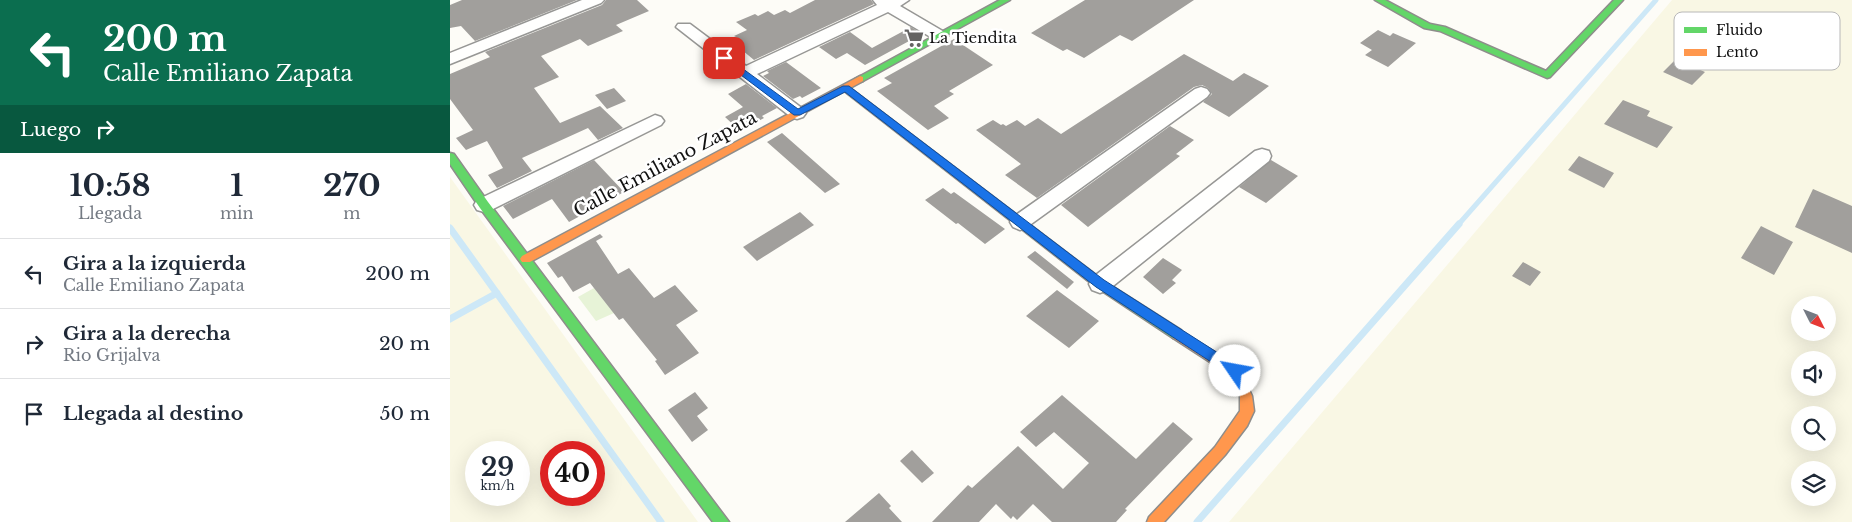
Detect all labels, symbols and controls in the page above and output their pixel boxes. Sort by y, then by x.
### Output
legend [1674,12,1840,70]
text: 200 m [103,17,227,60]
icon: left [20,20,85,85]
text: Fluido [1716,21,1763,39]
supermarket icon: La Tiendita [903,27,925,49]
place label: La Tiendita [929,28,1017,47]
pin [703,37,745,79]
text: Lento [1716,43,1758,61]
icon: arrive [710,44,738,72]
text: Calle Emiliano Zapata [103,60,353,87]
street label: Calle Emiliano Zapata [570,106,760,222]
icon: right [91,115,119,143]
text: Luego [20,118,81,141]
text: 10:58 [69,167,151,204]
text: 1 [230,167,243,204]
text: 270 [323,167,381,204]
text: Llegada [78,203,142,223]
text: min [220,203,254,223]
text: m [343,203,360,223]
text: Gira a la izquierda [63,252,246,275]
icon: left [20,260,48,288]
text: 200 m [365,262,430,285]
text: Calle Emiliano Zapata [63,275,245,295]
north arrow [1791,296,1836,341]
map controls [1791,296,1836,506]
text: Gira a la derecha [63,322,231,345]
icon: right [20,330,48,358]
text: 20 m [379,332,430,355]
position arrow [1208,344,1260,396]
text: Rio Grijalva [63,345,160,365]
button: sound [1791,351,1836,396]
icon: arrive [20,400,48,428]
text: Llegada al destino [63,402,243,425]
text: 50 m [380,402,430,425]
button: search [1791,406,1836,451]
speed limit sign: 40 [540,441,605,506]
text: 29 [481,452,514,483]
button: layers [1791,461,1836,506]
text: km/h [480,478,515,493]

